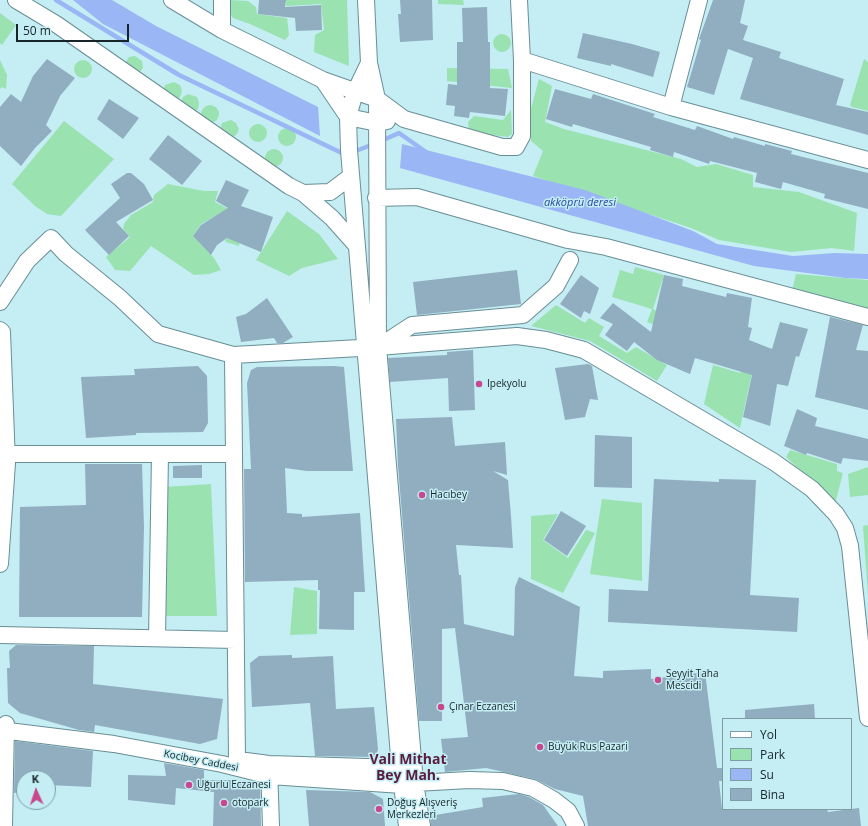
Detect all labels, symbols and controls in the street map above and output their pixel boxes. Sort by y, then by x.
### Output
scale bar [18,16,131,42]
text: 50 m [23,22,51,39]
water label: akköprü deresi [544,196,616,210]
place label: Ipekyolu [487,378,526,390]
marker: Ipekyolu [474,379,484,389]
place label: Hacıbey [430,489,467,501]
marker: Hacıbey [417,490,427,500]
place label: Seyyit Taha Mescidi [666,668,719,692]
marker: Seyyit Taha Mescidi [653,675,663,685]
place label: Çınar Eczanesi [449,701,516,713]
marker: Çınar Eczanesi [436,702,446,712]
legend [722,718,852,810]
text: Yol [760,726,777,743]
place label: Büyük Rus Pazari [548,741,628,753]
marker: Büyük Rus Pazari [535,742,545,752]
text: Park [760,746,785,763]
street label: Kocibey Caddesi [163,748,239,774]
district label: Vali Mithat Bey Mah. [369,752,447,784]
text: Su [760,766,774,783]
north arrow [16,770,56,810]
text: K [31,771,39,786]
place label: Uğurlu Eczanesi [197,779,271,791]
marker: Uğurlu Eczanesi [184,780,194,790]
text: Bina [760,786,785,803]
place label: otopark [232,797,269,809]
place label: Doğuş Alışveriş Merkezleri [387,797,457,820]
marker: otopark [219,798,229,808]
marker: Doğuş Alışveriş Merkezleri [374,804,384,814]

